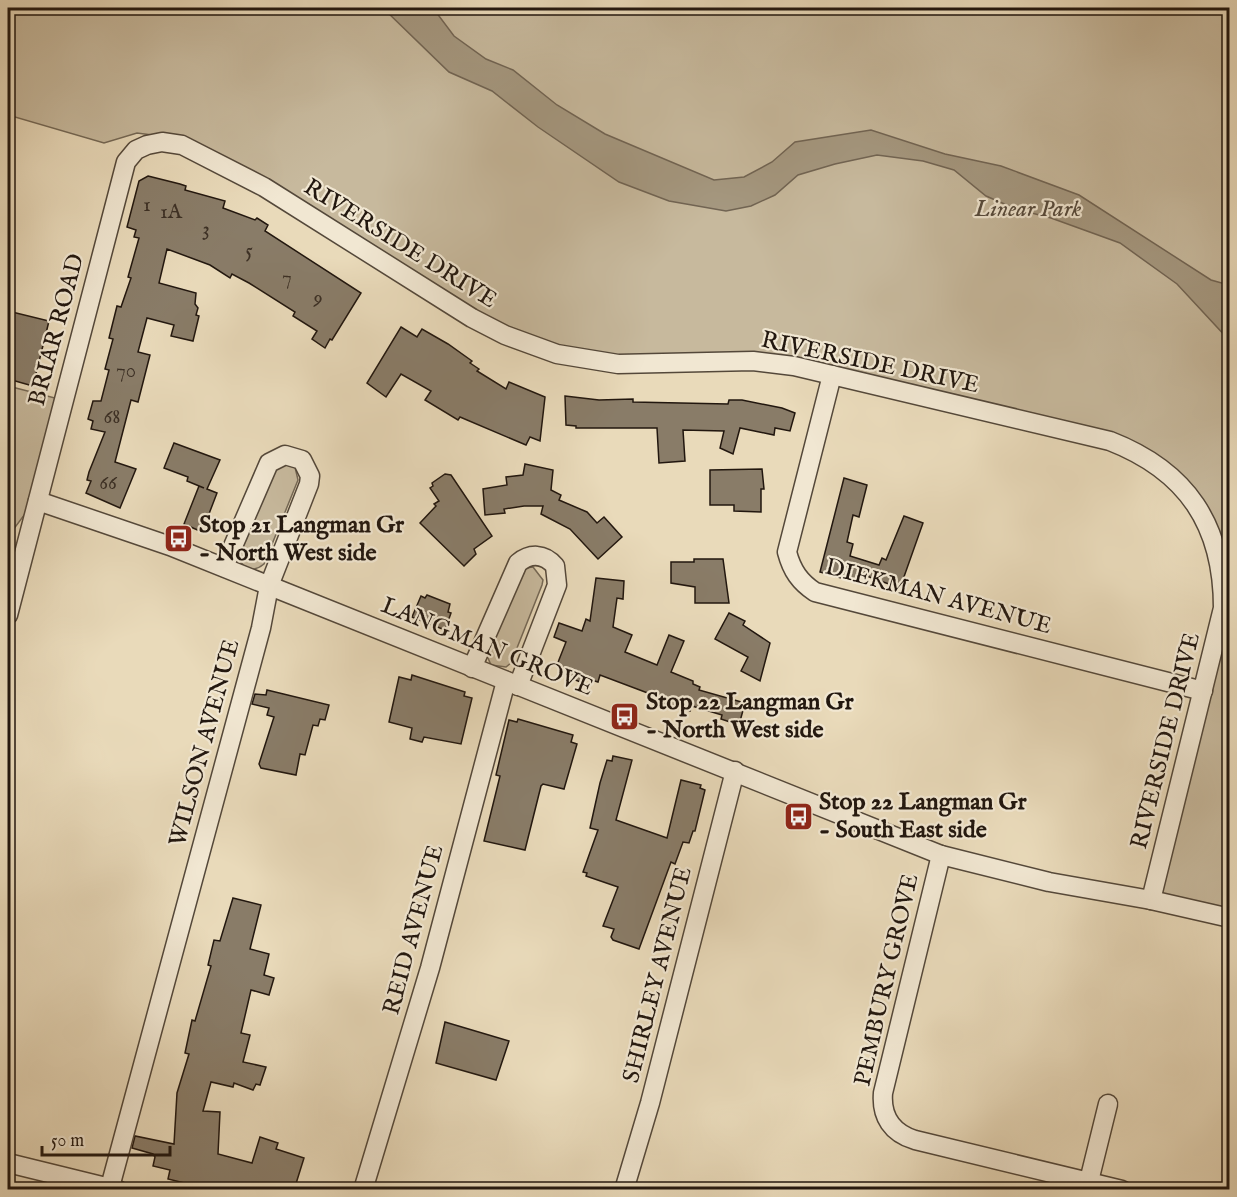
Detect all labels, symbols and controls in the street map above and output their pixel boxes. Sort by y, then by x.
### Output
street label: RIVERSIDE DRIVE [298,172,502,316]
house number: 1 [143,192,151,219]
park label: Linear Park [974,194,1082,225]
house number: 1A [160,199,183,226]
house number: 3 [202,216,210,243]
house number: 5 [245,238,253,265]
street label: BRIAR ROAD [22,250,92,410]
house number: 7 [282,265,292,292]
house number: 9 [312,285,323,312]
street label: RIVERSIDE DRIVE [758,325,982,401]
house number: 70 [116,358,136,385]
house number: 68 [103,404,121,431]
house number: 66 [99,470,118,497]
place label: Stop 21 Langman Gr - North West side [199,510,404,569]
bus stop icon: Stop 21 Langman Gr - North West side [162,523,194,555]
street label: DIEKMAN AVENUE [821,552,1055,642]
street label: LANGMAN GROVE [376,590,598,704]
street label: RIVERSIDE DRIVE [1124,629,1208,853]
street label: WILSON AVENUE [162,636,248,850]
place label: Stop 22 Langman Gr - North West side [646,687,854,746]
bus stop icon: Stop 22 Langman Gr - North West side [609,700,641,732]
place label: Stop 22 Langman Gr - South East side [819,787,1027,846]
bus stop icon: Stop 22 Langman Gr - South East side [782,800,814,832]
street label: REID AVENUE [376,842,452,1018]
street label: SHIRLEY AVENUE [616,864,700,1086]
street label: PEMBURY GROVE [847,871,927,1089]
scale bar [42,1119,170,1157]
text: 50 m [51,1130,84,1153]

